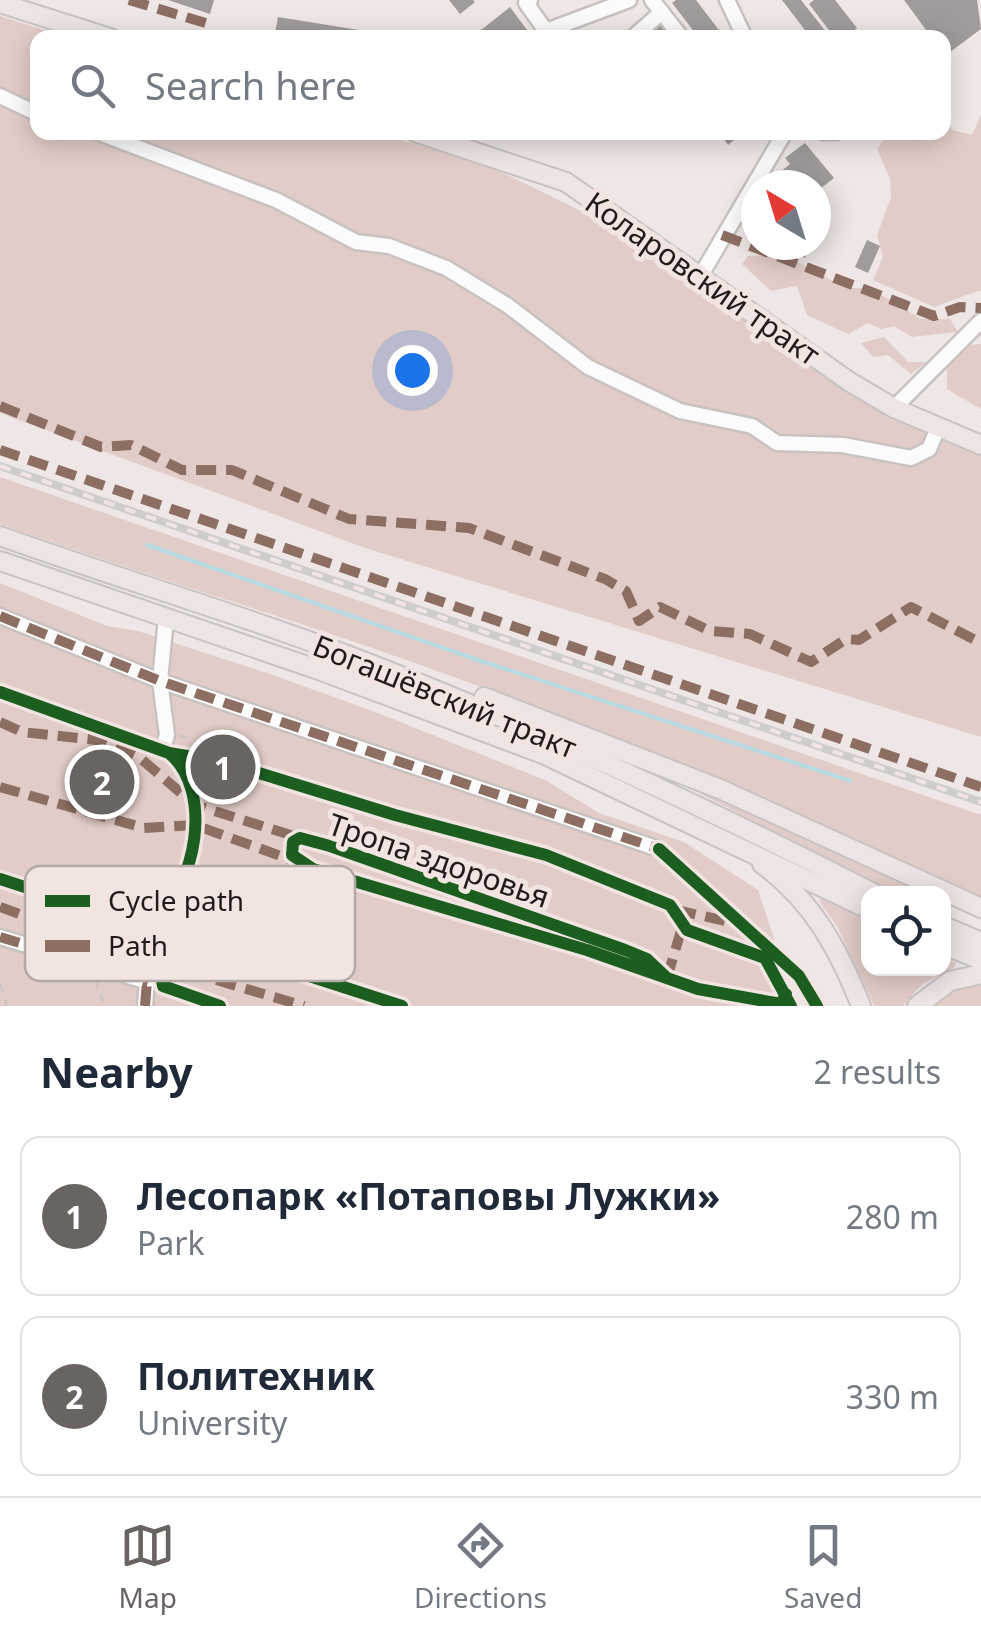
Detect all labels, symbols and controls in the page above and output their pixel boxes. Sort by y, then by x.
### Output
search box [30,30,951,140]
icon: search [65,58,120,113]
text: Search here [145,59,356,111]
north arrow [741,170,831,260]
street label: Коларовский тракт [577,182,829,374]
your location [387,345,438,396]
street label: Богашёвский тракт [307,624,583,768]
pin: 1 [190,730,256,804]
pin: 2 [70,744,134,820]
street label: Тропа здоровья [323,803,555,917]
legend [25,866,355,981]
text: Cycle path [108,881,244,919]
map controls [861,886,951,976]
button: locate [861,886,951,976]
text: Path [108,926,168,964]
text: Nearby [40,1043,193,1100]
text: 2 results [814,1050,941,1093]
text: Лесопарк «Потаповы Лужки» [137,1169,720,1221]
text: 1 [65,1195,84,1238]
text: 280 m [846,1195,939,1238]
text: Park [137,1221,205,1264]
text: Политехник [137,1349,375,1401]
text: 2 [65,1375,84,1418]
text: 330 m [846,1375,939,1418]
text: University [137,1401,287,1444]
tab: Map [119,1518,177,1616]
tab: Directions [414,1518,547,1616]
tab: Saved [784,1518,862,1616]

